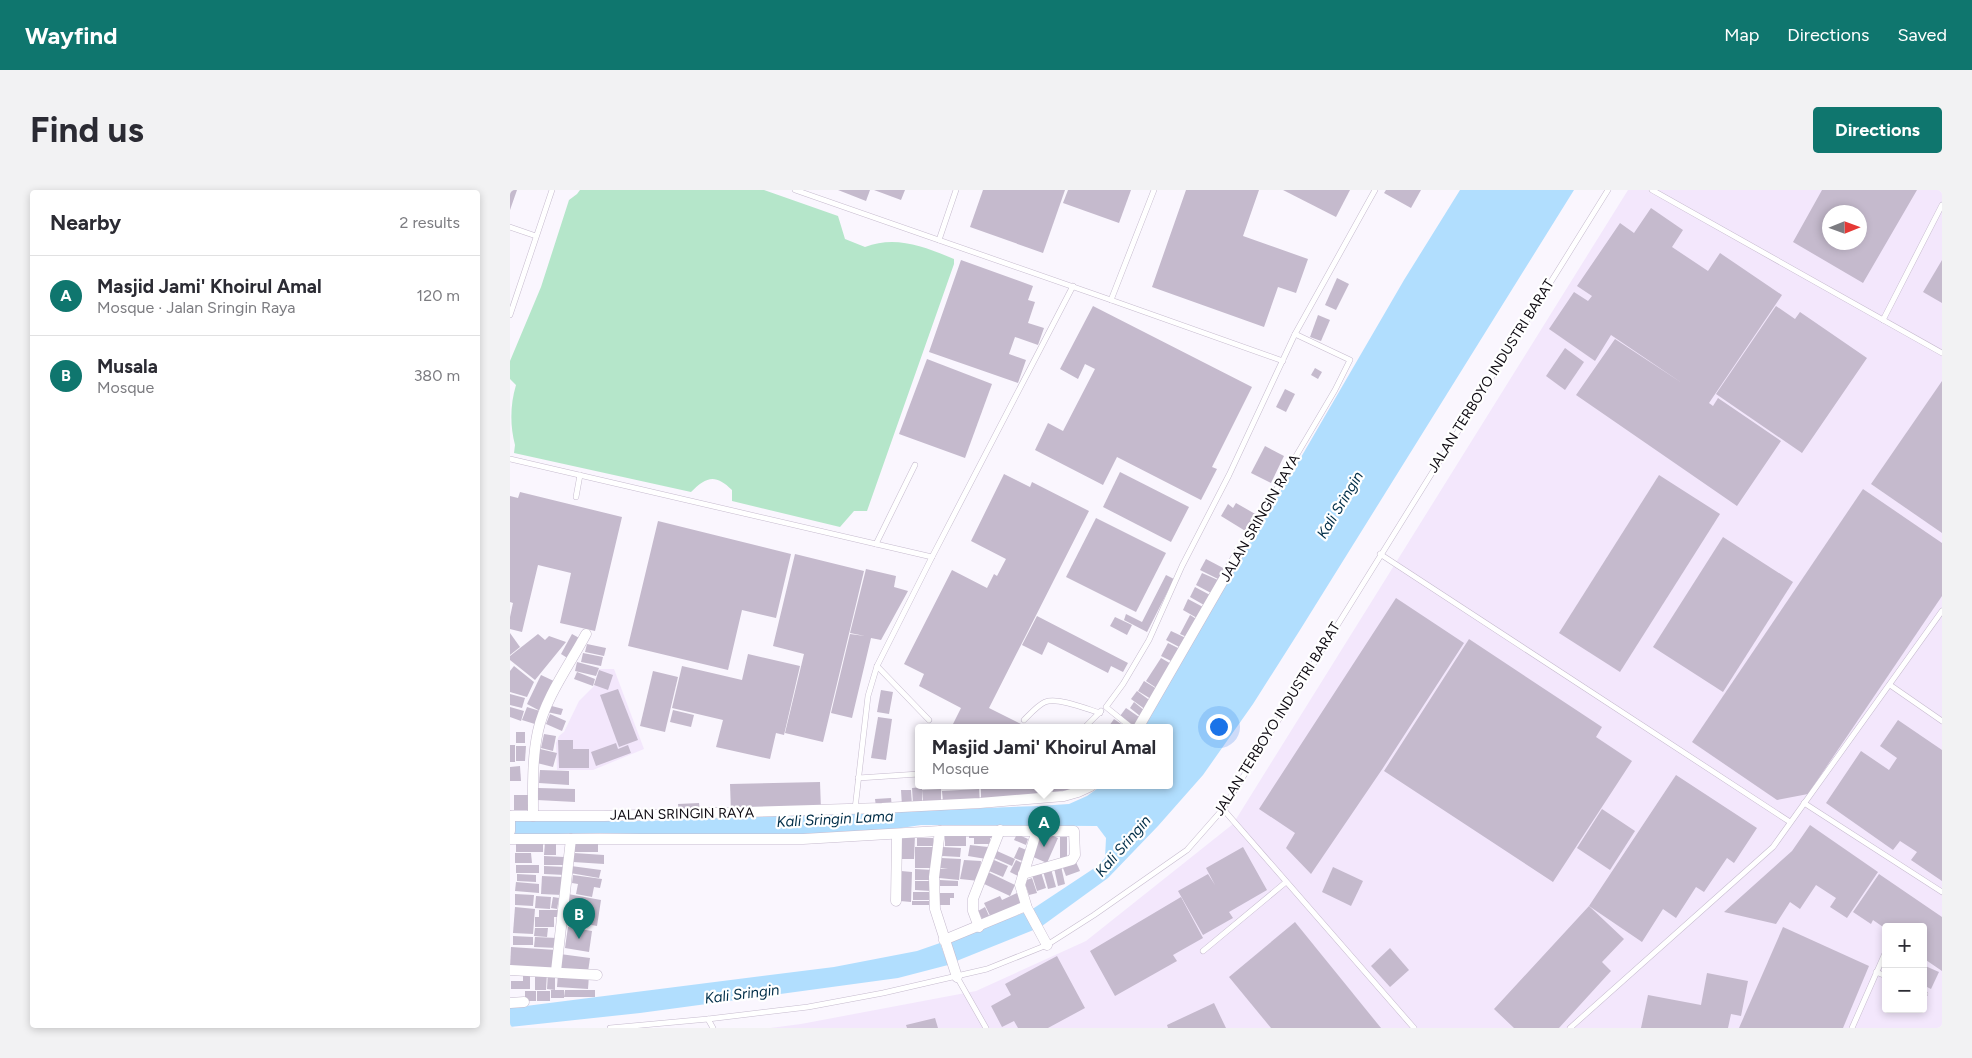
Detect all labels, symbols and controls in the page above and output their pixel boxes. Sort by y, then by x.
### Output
text: Wayfind [25,21,118,50]
text: Map [1724,24,1759,46]
text: Directions [1787,24,1869,46]
text: Saved [1897,24,1947,46]
button: Directions [1813,107,1942,153]
text: Find us [30,109,144,151]
north arrow [1822,205,1867,250]
text: Nearby [50,210,121,235]
text: 2 results [400,213,460,232]
text: Masjid Jami' Khoirul Amal [97,275,322,298]
street label: JALAN TERBOYO INDUSTRI BARAT [1424,276,1558,476]
text: A [60,286,72,305]
text: 120 m [417,286,460,305]
text: Mosque · Jalan Sringin Raya [97,298,295,317]
text: Musala [97,355,158,378]
text: B [61,366,71,385]
text: 380 m [414,366,460,385]
text: Mosque [97,378,154,397]
street label: JALAN SRINGIN RAYA [1217,451,1304,585]
water label: Kali Sringin [1313,468,1367,542]
street label: JALAN TERBOYO INDUSTRI BARAT [1210,619,1344,819]
your location [1206,714,1232,740]
popup [915,724,1173,789]
text: Masjid Jami' Khoirul Amal [932,736,1156,759]
text: Mosque [932,759,989,778]
street label: JALAN SRINGIN RAYA [610,804,755,824]
pin: A [1028,806,1060,847]
water label: Kali Sringin Lama [776,807,894,831]
water label: Kali Sringin [1092,812,1154,880]
pin: B [563,898,595,939]
map controls [1882,923,1927,1013]
button: + [1882,923,1927,968]
button: − [1882,968,1927,1013]
water label: Kali Sringin [704,980,780,1008]

